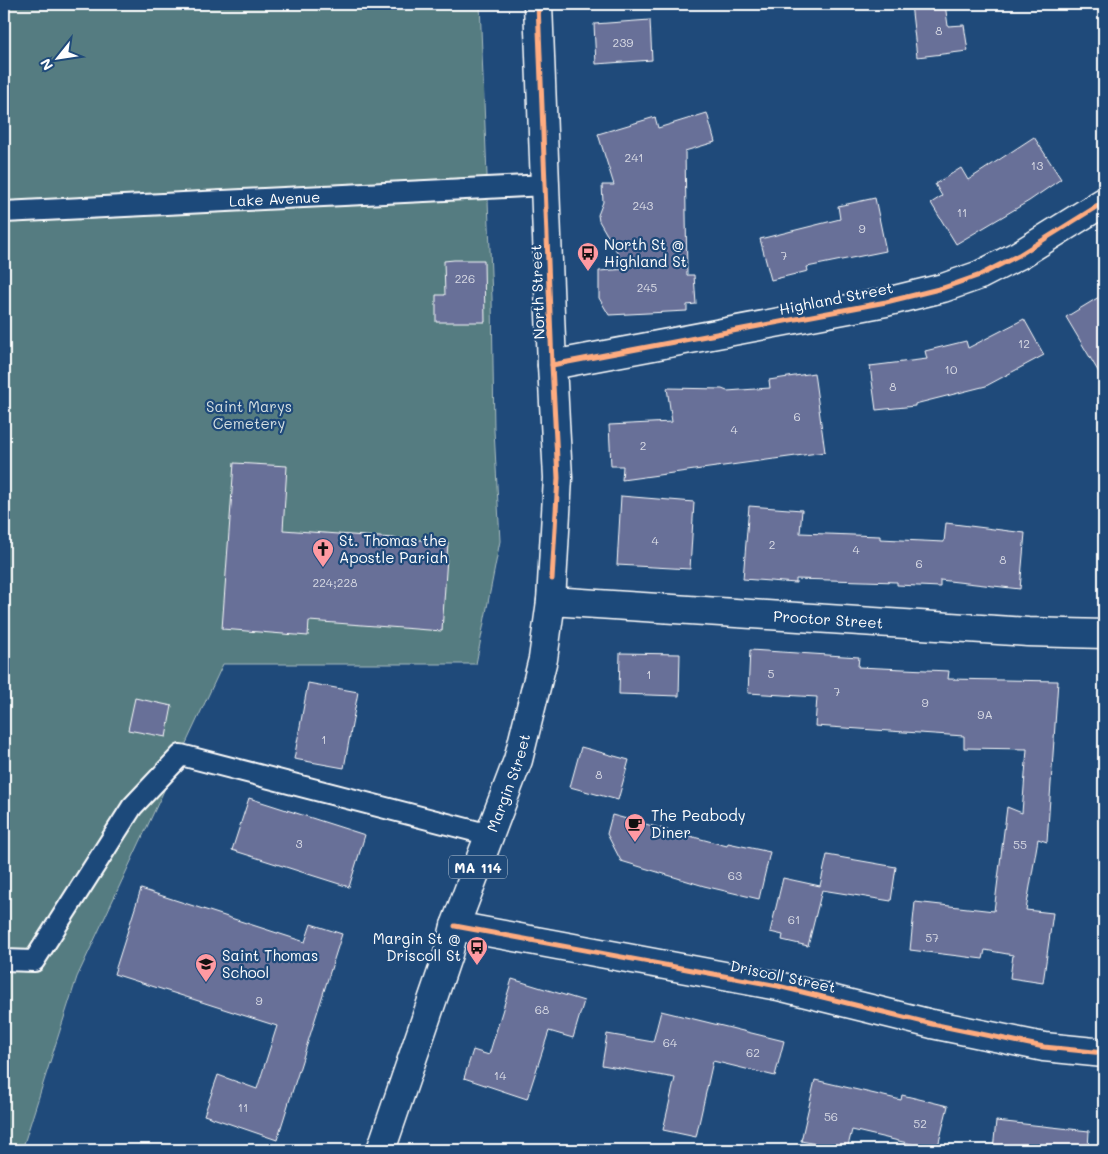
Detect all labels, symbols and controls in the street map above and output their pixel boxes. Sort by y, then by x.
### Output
house number: 8 [935,22,943,38]
north arrow [32,32,82,82]
house number: 239 [613,34,633,50]
text: N [35,55,57,74]
house number: 241 [624,149,644,165]
house number: 13 [1031,157,1043,173]
street label: Lake Avenue [229,186,321,211]
house number: 243 [633,197,653,213]
house number: 11 [957,204,967,220]
house number: 9 [858,220,866,236]
place label: North St @ Highland St [604,234,687,271]
bus stop icon: North St @ Highland St [576,241,600,272]
street label: North Street [525,244,549,340]
house number: 7 [781,247,788,263]
house number: 226 [455,270,475,286]
street label: Highland Street [777,277,895,319]
house number: 245 [637,279,657,295]
house number: 12 [1018,335,1030,351]
house number: 10 [945,361,958,377]
house number: 8 [889,378,897,394]
park label: Saint Marys Cemetery [206,396,292,433]
house number: 6 [793,408,801,424]
house number: 4 [730,421,738,437]
house number: 2 [640,437,646,453]
place label: St. Thomas the Apostle Pariah [339,530,448,567]
house number: 4 [651,532,659,548]
house number: 2 [769,536,775,552]
church icon: St. Thomas the Apostle Pariah [311,537,335,568]
house number: 4 [852,541,860,557]
house number: 8 [999,551,1007,567]
house number: 6 [915,555,923,571]
house number: 224;228 [313,574,358,590]
street label: Proctor Street [773,605,884,633]
house number: 5 [768,665,775,681]
house number: 1 [646,666,652,682]
house number: 7 [834,683,841,699]
house number: 9 [921,694,929,710]
house number: 9A [977,706,993,722]
house number: 1 [321,731,327,747]
street label: Margin Street [482,731,534,835]
house number: 8 [595,766,603,782]
place label: The Peabody Diner [651,805,746,842]
cafe icon: The Peabody Diner [623,812,647,843]
house number: 3 [295,835,303,851]
house number: 55 [1013,836,1027,852]
road number: MA 114 [449,856,507,879]
house number: 63 [728,867,742,883]
house number: 61 [788,911,800,927]
place label: Margin St @ Driscoll St [373,928,461,965]
house number: 57 [925,929,939,945]
bus stop icon: Margin St @ Driscoll St [465,935,489,966]
place label: Saint Thomas School [222,945,318,982]
school or university icon: Saint Thomas School [194,952,218,983]
street label: Driscoll Street [728,955,838,997]
house number: 9 [255,992,263,1008]
house number: 68 [535,1001,549,1017]
house number: 64 [663,1034,677,1050]
house number: 62 [746,1044,760,1060]
house number: 14 [494,1067,506,1083]
house number: 11 [238,1099,248,1115]
house number: 56 [824,1108,838,1124]
house number: 52 [913,1115,927,1131]

